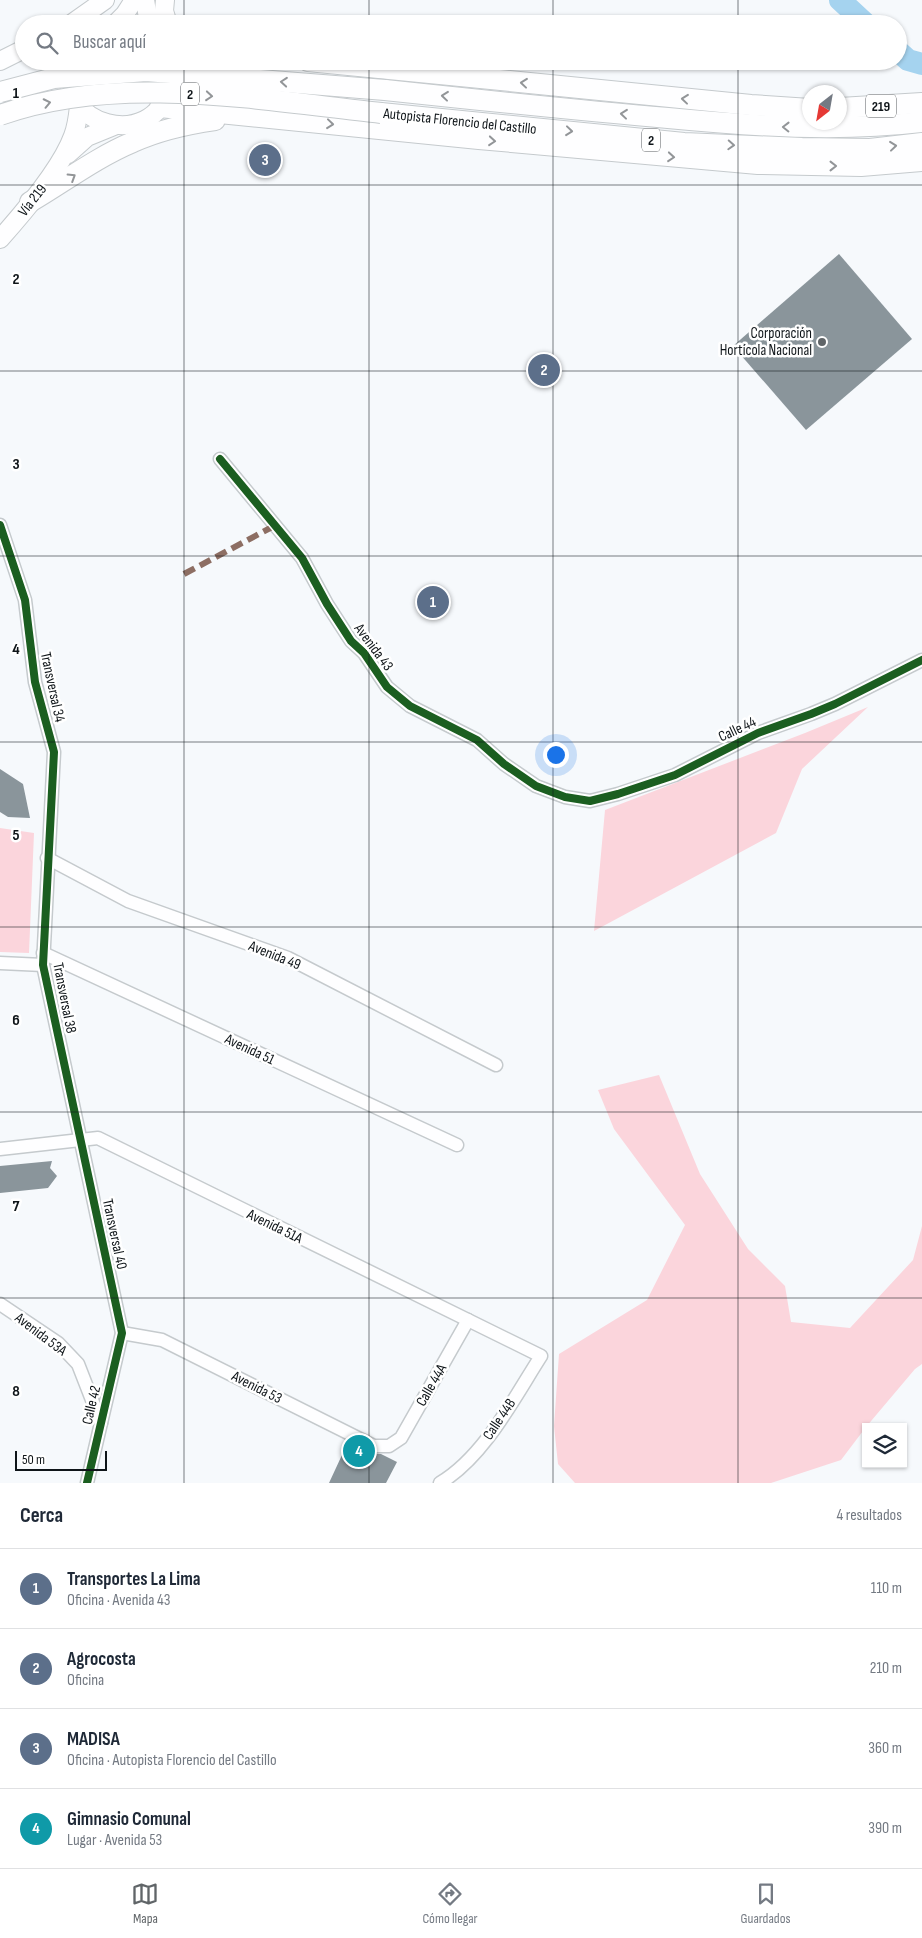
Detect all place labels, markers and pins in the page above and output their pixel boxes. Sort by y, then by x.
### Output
pin: 3 [249,141,281,179]
place label: Corporación Hortícola Nacional [720,324,812,360]
marker: Corporación Hortícola Nacional [816,336,828,348]
pin: 2 [528,351,560,389]
pin: 1 [417,583,449,621]
pin: 4 [343,1432,375,1470]

